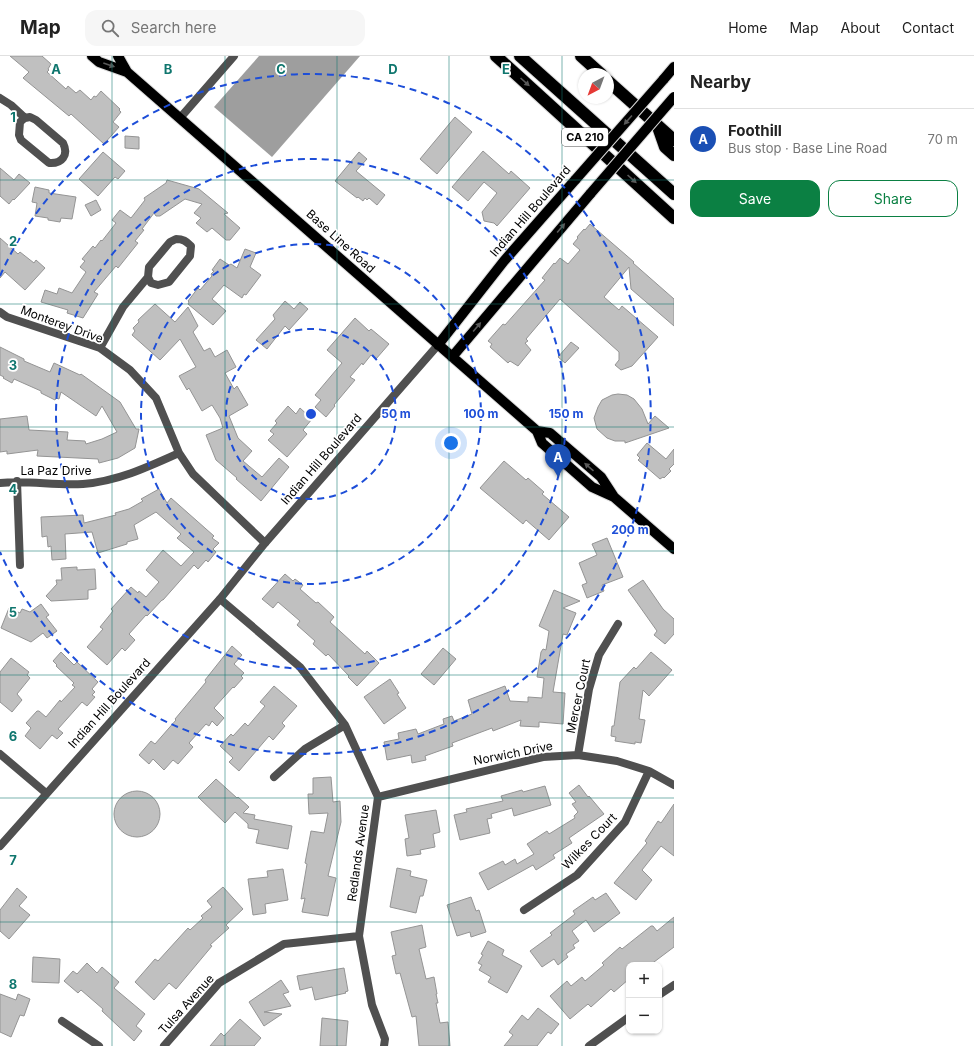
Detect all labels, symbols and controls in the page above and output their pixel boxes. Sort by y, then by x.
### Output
search box [85,10,365,46]
text: Map [20,16,61,39]
icon: search [99,17,121,39]
text: Search here [131,18,216,37]
text: Home [728,19,767,36]
text: Map [789,19,819,36]
text: About [841,19,880,36]
text: Contact [902,19,954,36]
text: A [51,61,61,77]
text: B [164,61,173,77]
text: C [276,61,286,77]
text: D [388,61,398,77]
text: E [502,61,510,77]
one-way arrow [103,63,115,69]
north arrow [578,68,614,104]
text: Nearby [690,72,751,92]
one-way arrow [520,78,530,87]
text: 1 [10,109,16,125]
one-way arrow [623,115,632,125]
text: Foothill [728,121,782,140]
road number: CA 210 [562,128,608,146]
text: A [698,131,708,147]
text: 70 m [928,131,958,147]
text: Bus stop · Base Line Road [728,140,887,156]
street label: Indian Hill Boulevard [486,162,574,260]
one-way arrow [627,174,637,184]
button: Save [690,180,820,217]
button: Share [828,180,958,217]
street label: Base Line Road [304,206,378,276]
one-way arrow [557,222,566,233]
text: 2 [9,233,17,249]
street label: Monterey Drive [19,302,105,346]
one-way arrow [473,322,482,333]
text: 3 [9,357,17,373]
text: 50 m [381,406,411,421]
text: 100 m [463,406,499,421]
text: 150 m [549,406,583,421]
centre of rings [304,407,318,421]
street label: Indian Hill Boulevard [277,410,365,508]
your location [441,433,461,453]
pin: A [545,444,571,477]
street label: La Paz Drive [20,463,92,478]
one-way arrow [585,463,594,472]
text: 4 [9,481,18,497]
text: 200 m [611,522,649,537]
text: 5 [9,604,17,620]
street label: Indian Hill Boulevard [65,655,153,751]
street label: Mercer Court [563,657,593,735]
text: 6 [9,728,17,744]
street label: Norwich Drive [472,738,554,768]
street label: Redlands Avenue [344,804,372,902]
street label: Wilkes Court [558,810,620,872]
text: 7 [9,852,17,868]
map controls [626,962,662,1034]
button: + [626,962,662,998]
street label: Tulsa Avenue [155,971,217,1037]
text: 8 [9,976,17,992]
button: − [626,998,662,1034]

